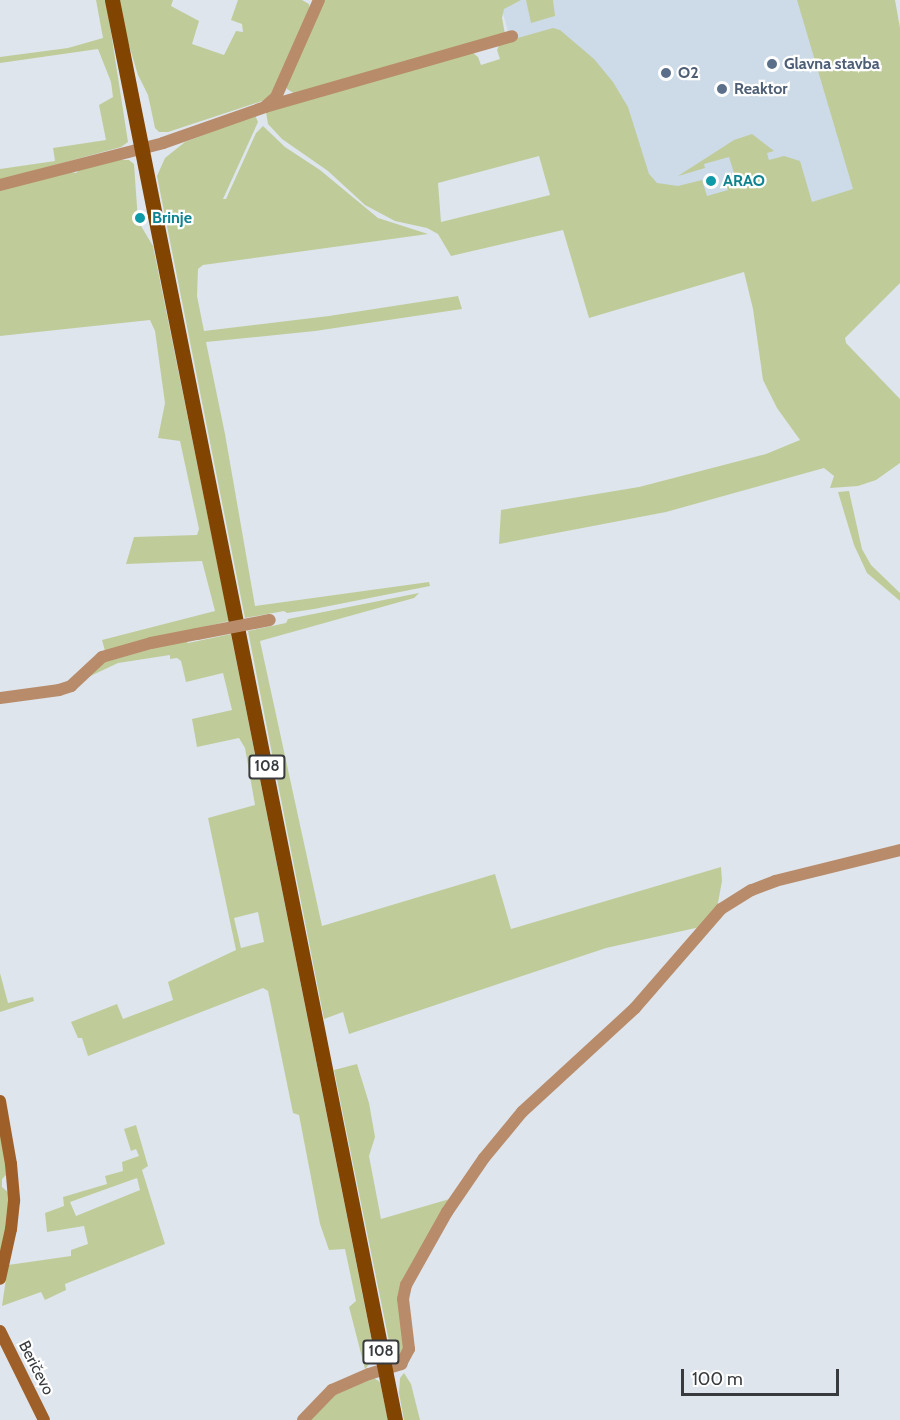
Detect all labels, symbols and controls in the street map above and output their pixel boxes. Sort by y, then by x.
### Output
place label: Glavna stavba [784,54,880,74]
marker: Glavna stavba [765,57,779,71]
place label: O2 [678,63,699,83]
marker: O2 [659,66,673,80]
place label: Reaktor [734,79,788,99]
marker: Reaktor [715,82,729,96]
place label: ARAO [723,171,765,191]
marker: ARAO [704,174,718,188]
place label: Brinje [152,208,192,228]
marker: Brinje [133,211,147,225]
road number: 108 [248,755,286,779]
street label: Beričevo [14,1338,58,1398]
road number: 108 [362,1340,400,1364]
scale bar [684,1357,842,1395]
text: 100 m [692,1368,743,1390]

